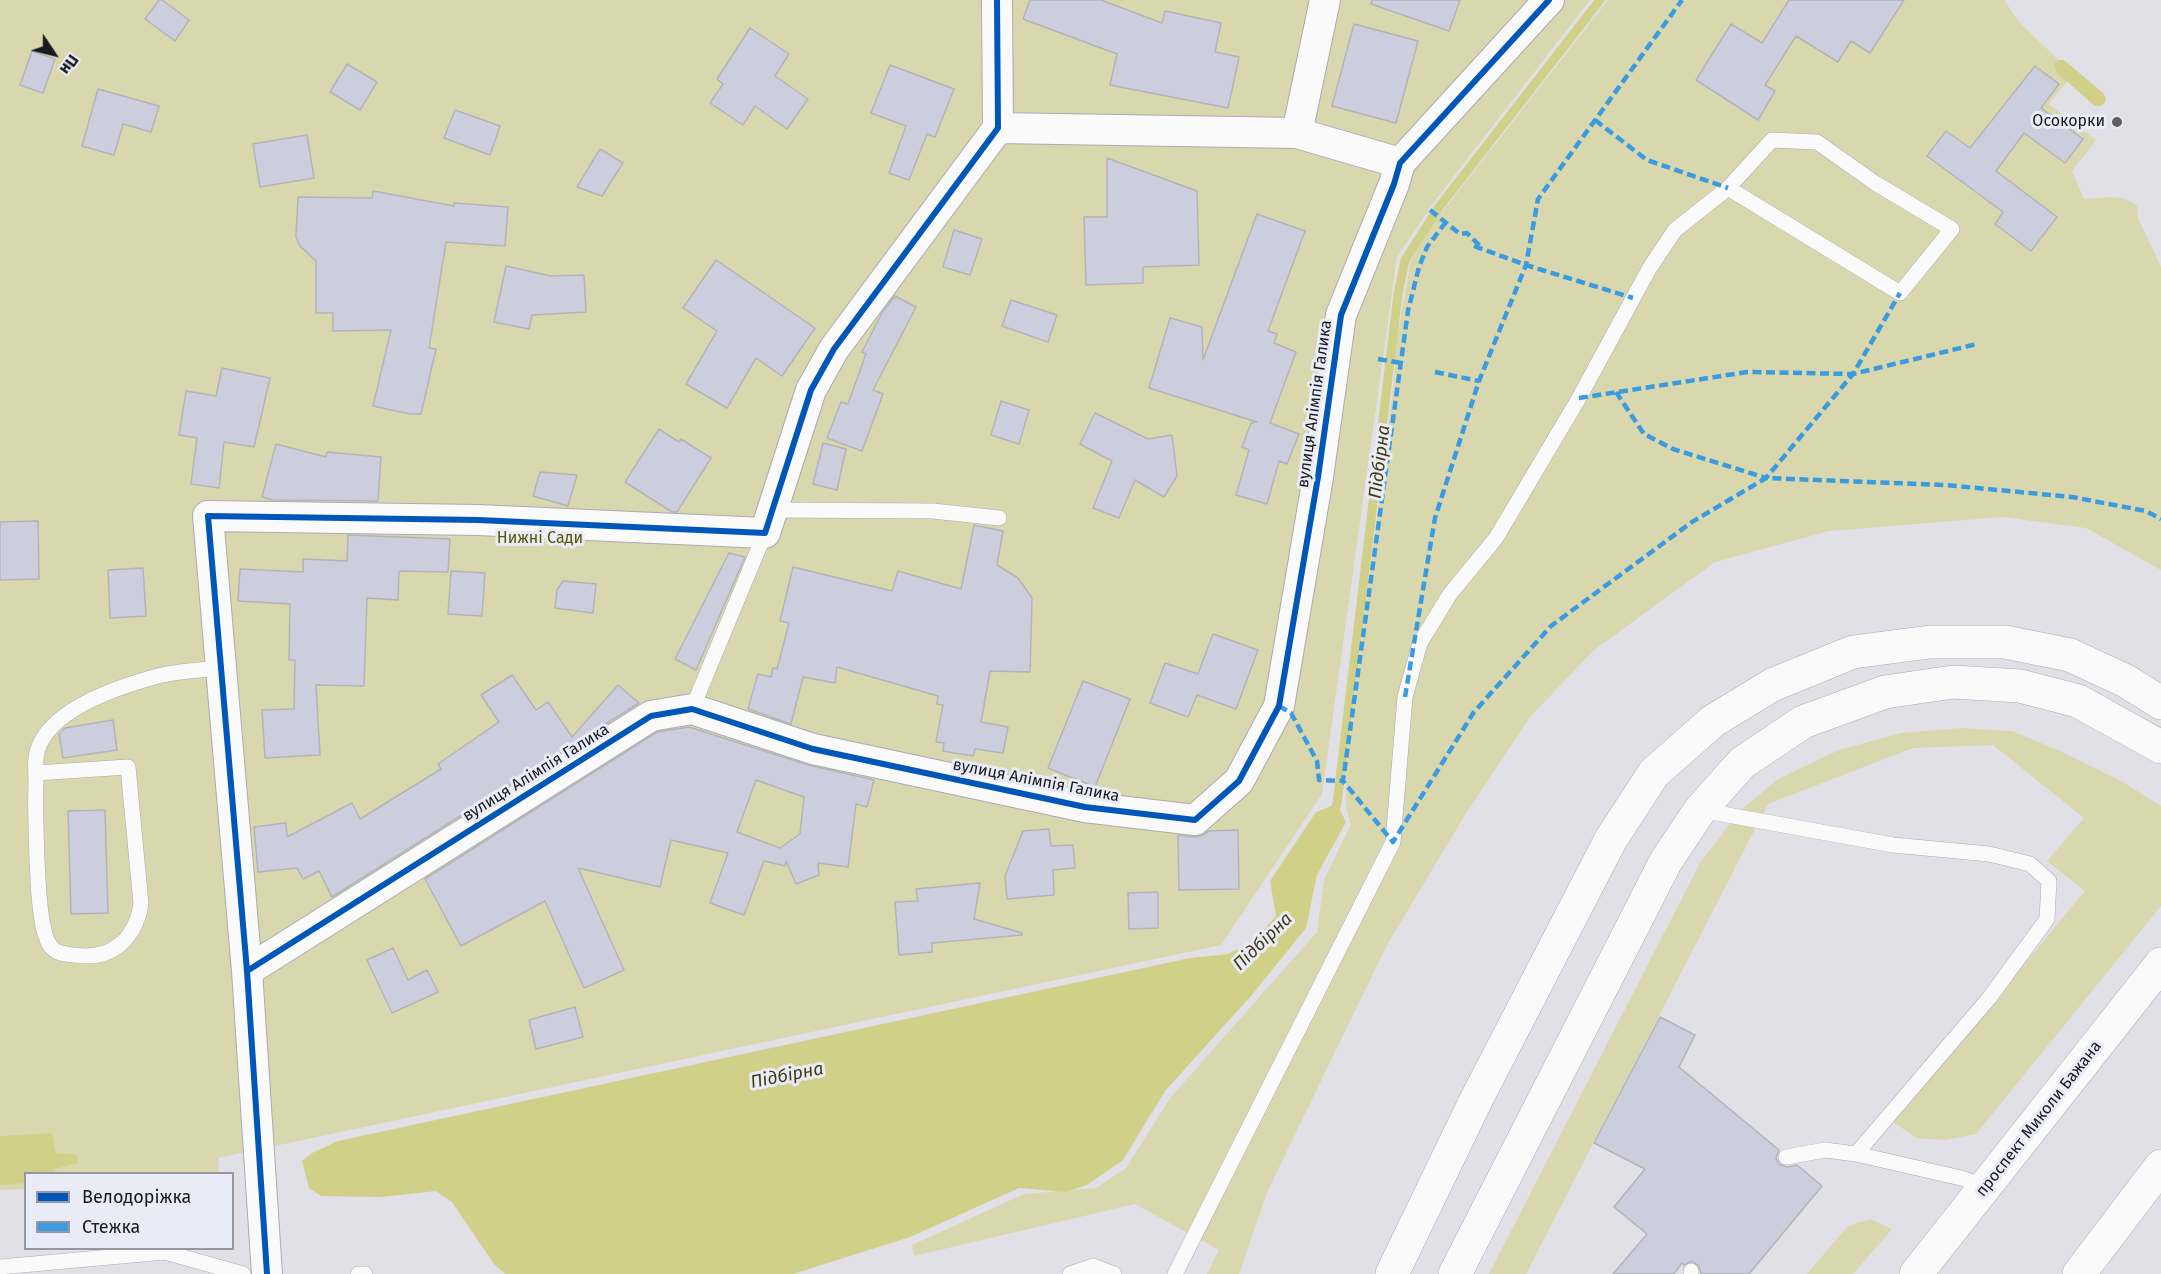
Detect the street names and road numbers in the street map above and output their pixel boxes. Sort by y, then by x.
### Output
street label: вулиця Алімпія Галика [1294,319,1336,489]
street label: вулиця Алімпія Галика [459,720,613,826]
street label: вулиця Алімпія Галика [951,755,1121,807]
street label: проспект Миколи Бажана [1972,1037,2106,1201]

